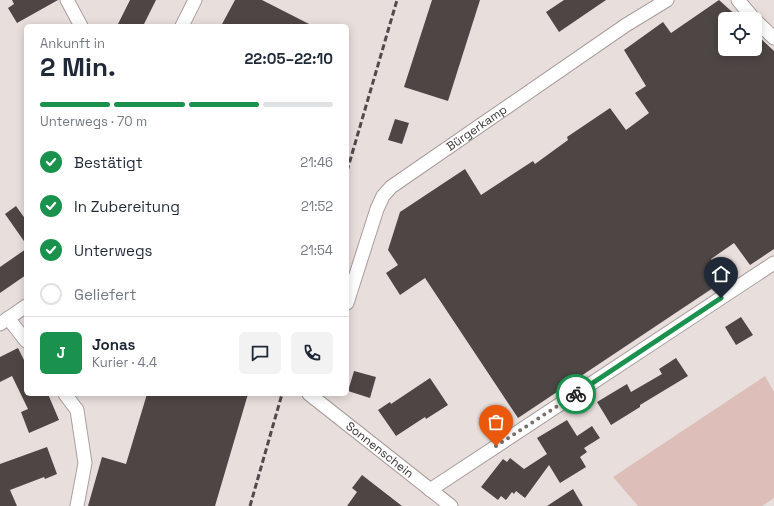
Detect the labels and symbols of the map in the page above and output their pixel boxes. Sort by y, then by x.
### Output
street label: Bürgerkamp [443,101,510,155]
pin [704,257,738,298]
courier [556,374,596,414]
pin [479,405,513,446]
street label: Sonnenschein [342,418,417,481]

